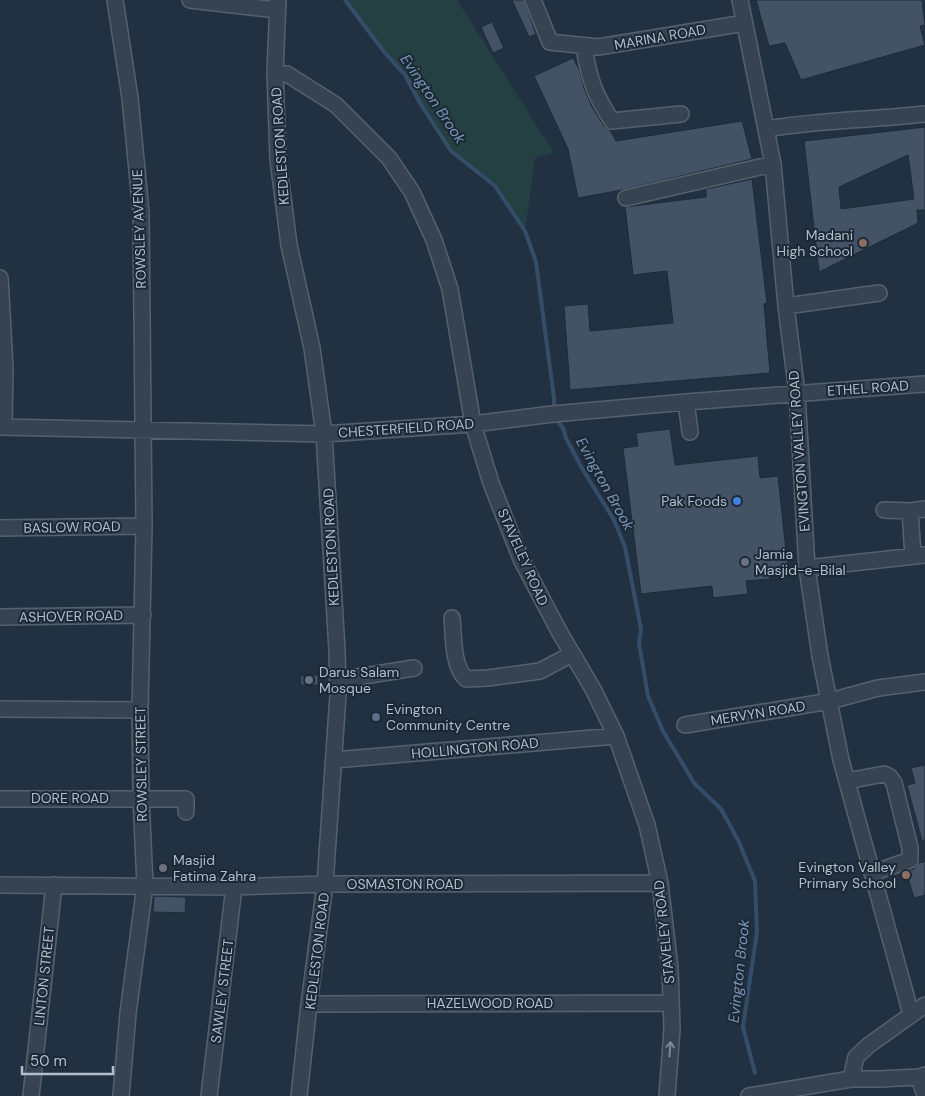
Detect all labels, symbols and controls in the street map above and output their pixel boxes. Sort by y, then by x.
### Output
street label: MARINA ROAD [613,20,707,54]
water label: Evington Brook [396,50,470,148]
street label: KEDLESTON ROAD [267,87,293,205]
street label: ROWSLEY AVENUE [128,169,150,289]
place label: Madani High School [777,226,853,260]
marker: Madani High School [857,237,869,249]
street label: EVINGTON VALLEY ROAD [784,370,814,532]
street label: ETHEL ROAD [827,376,909,400]
street label: CHESTERFIELD ROAD [337,414,475,442]
water label: Evington Brook [571,434,639,535]
street label: KEDLESTON ROAD [319,488,343,606]
place label: Pak Foods [661,492,727,510]
marker: Pak Foods [731,495,743,507]
street label: STAVELEY ROAD [494,506,552,608]
street label: BASLOW ROAD [23,517,121,537]
place label: Jamia Masjid-e-Bilal [755,545,846,579]
marker: Jamia Masjid-e-Bilal [739,556,751,568]
street label: ASHOVER ROAD [19,606,123,626]
place label: Darus Salam Mosque [319,663,399,697]
marker: Darus Salam Mosque [303,674,315,686]
street label: MERVYN ROAD [709,697,807,729]
place label: Evington Community Centre [386,700,510,734]
street label: ROWSLEY STREET [131,706,151,822]
marker: Evington Community Centre [370,711,382,723]
street label: HOLLINGTON ROAD [411,733,539,763]
street label: DORE ROAD [31,789,109,807]
place label: Masjid Fatima Zahra [173,851,256,885]
place label: Evington Valley Primary School [798,858,896,892]
marker: Masjid Fatima Zahra [157,862,169,874]
marker: Evington Valley Primary School [900,869,912,881]
street label: OSMASTON ROAD [347,875,463,893]
street label: STAVELEY ROAD [650,879,678,985]
street label: KEDLESTON ROAD [301,891,333,1011]
water label: Evington Brook [724,918,754,1024]
street label: LINTON STREET [30,925,58,1026]
street label: SAWLEY STREET [207,938,237,1044]
street label: HAZELWOOD ROAD [427,994,553,1012]
one-way arrow [665,1042,675,1058]
scale bar [22,1044,114,1076]
text: 50 m [30,1051,67,1071]

